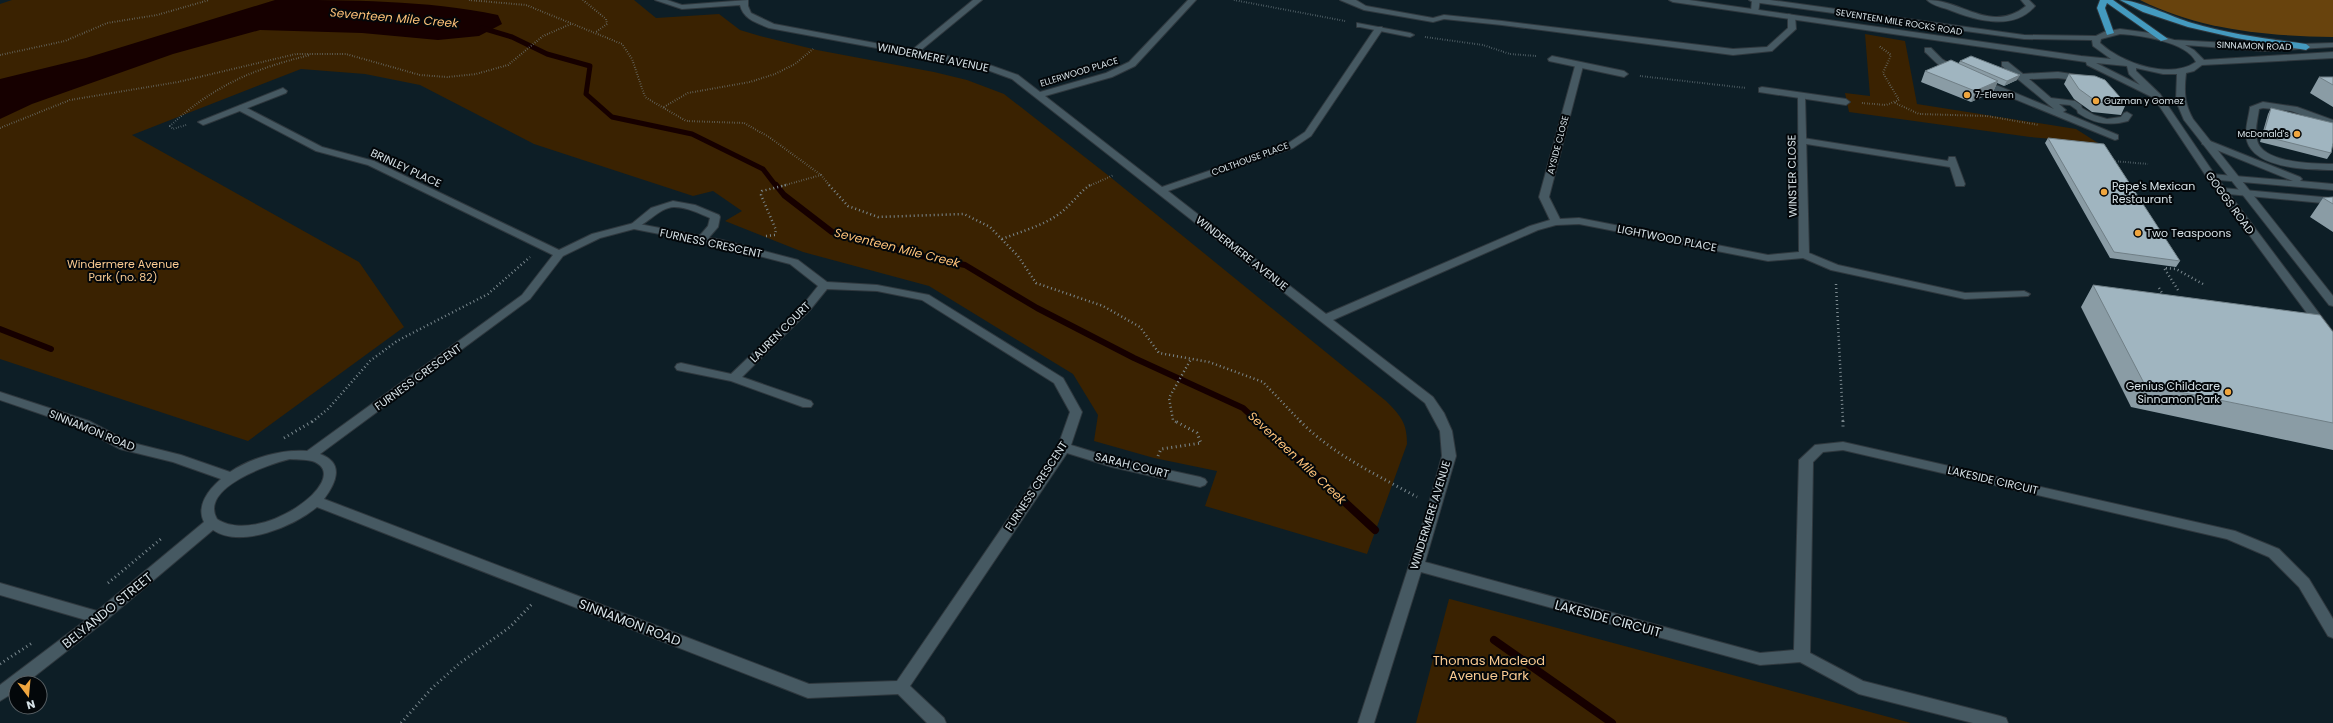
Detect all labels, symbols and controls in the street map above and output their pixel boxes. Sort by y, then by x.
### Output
water label: Seventeen Mile Creek [329,3,460,32]
street label: SEVENTEEN MILE ROCKS ROAD [1835,6,1963,38]
street label: WINDERMERE AVENUE [876,38,990,76]
street label: SINNAMON ROAD [2216,39,2292,53]
street label: ELLERWOOD PLACE [1039,54,1120,90]
place label: 7-Eleven [1975,89,2014,101]
marker: 7-Eleven [1962,90,1972,100]
place label: Guzman y Gomez [2104,95,2184,107]
marker: Guzman y Gomez [2091,96,2101,106]
street label: AYSIDE CLOSE [1544,114,1572,176]
place label: McDonald's [2237,128,2289,140]
marker: McDonald's [2292,129,2302,139]
street label: WINSTER CLOSE [1783,134,1801,218]
street label: COLTHOUSE PLACE [1210,139,1291,179]
street label: BRINLEY PLACE [368,145,444,191]
street label: GOGGS ROAD [2202,168,2258,238]
place label: Pepe's Mexican Restaurant [2112,178,2195,207]
marker: Pepe's Mexican Restaurant [2099,187,2109,197]
street label: WINDERMERE AVENUE [1193,212,1291,294]
street label: LIGHTWOOD PLACE [1616,221,1718,255]
street label: FURNESS CRESCENT [658,224,764,262]
water label: Seventeen Mile Creek [833,224,962,272]
place label: Two Teaspoons [2146,225,2231,241]
marker: Two Teaspoons [2133,228,2143,238]
park label: Windermere Avenue Park (no. 82) [67,256,179,285]
street label: LAUREN COURT [746,298,814,366]
street label: FURNESS CRESCENT [371,340,465,414]
place label: Genius Childcare Sinnamon Park [2126,378,2220,407]
marker: Genius Childcare Sinnamon Park [2223,387,2233,397]
street label: SINNAMON ROAD [47,405,138,455]
water label: Seventeen Mile Creek [1244,407,1351,508]
street label: FURNESS CRESCENT [1001,438,1071,534]
street label: SARAH COURT [1093,448,1171,482]
street label: WINDERMERE AVENUE [1406,459,1454,571]
street label: LAKESIDE CIRCUIT [1946,462,2040,498]
street label: BELYANDO STREET [58,568,157,653]
street label: SINNAMON ROAD [576,594,684,651]
street label: LAKESIDE CIRCUIT [1553,595,1663,642]
park label: Thomas Macleod Avenue Park [1433,651,1545,685]
north arrow [8,675,48,715]
text: N [25,696,37,713]

